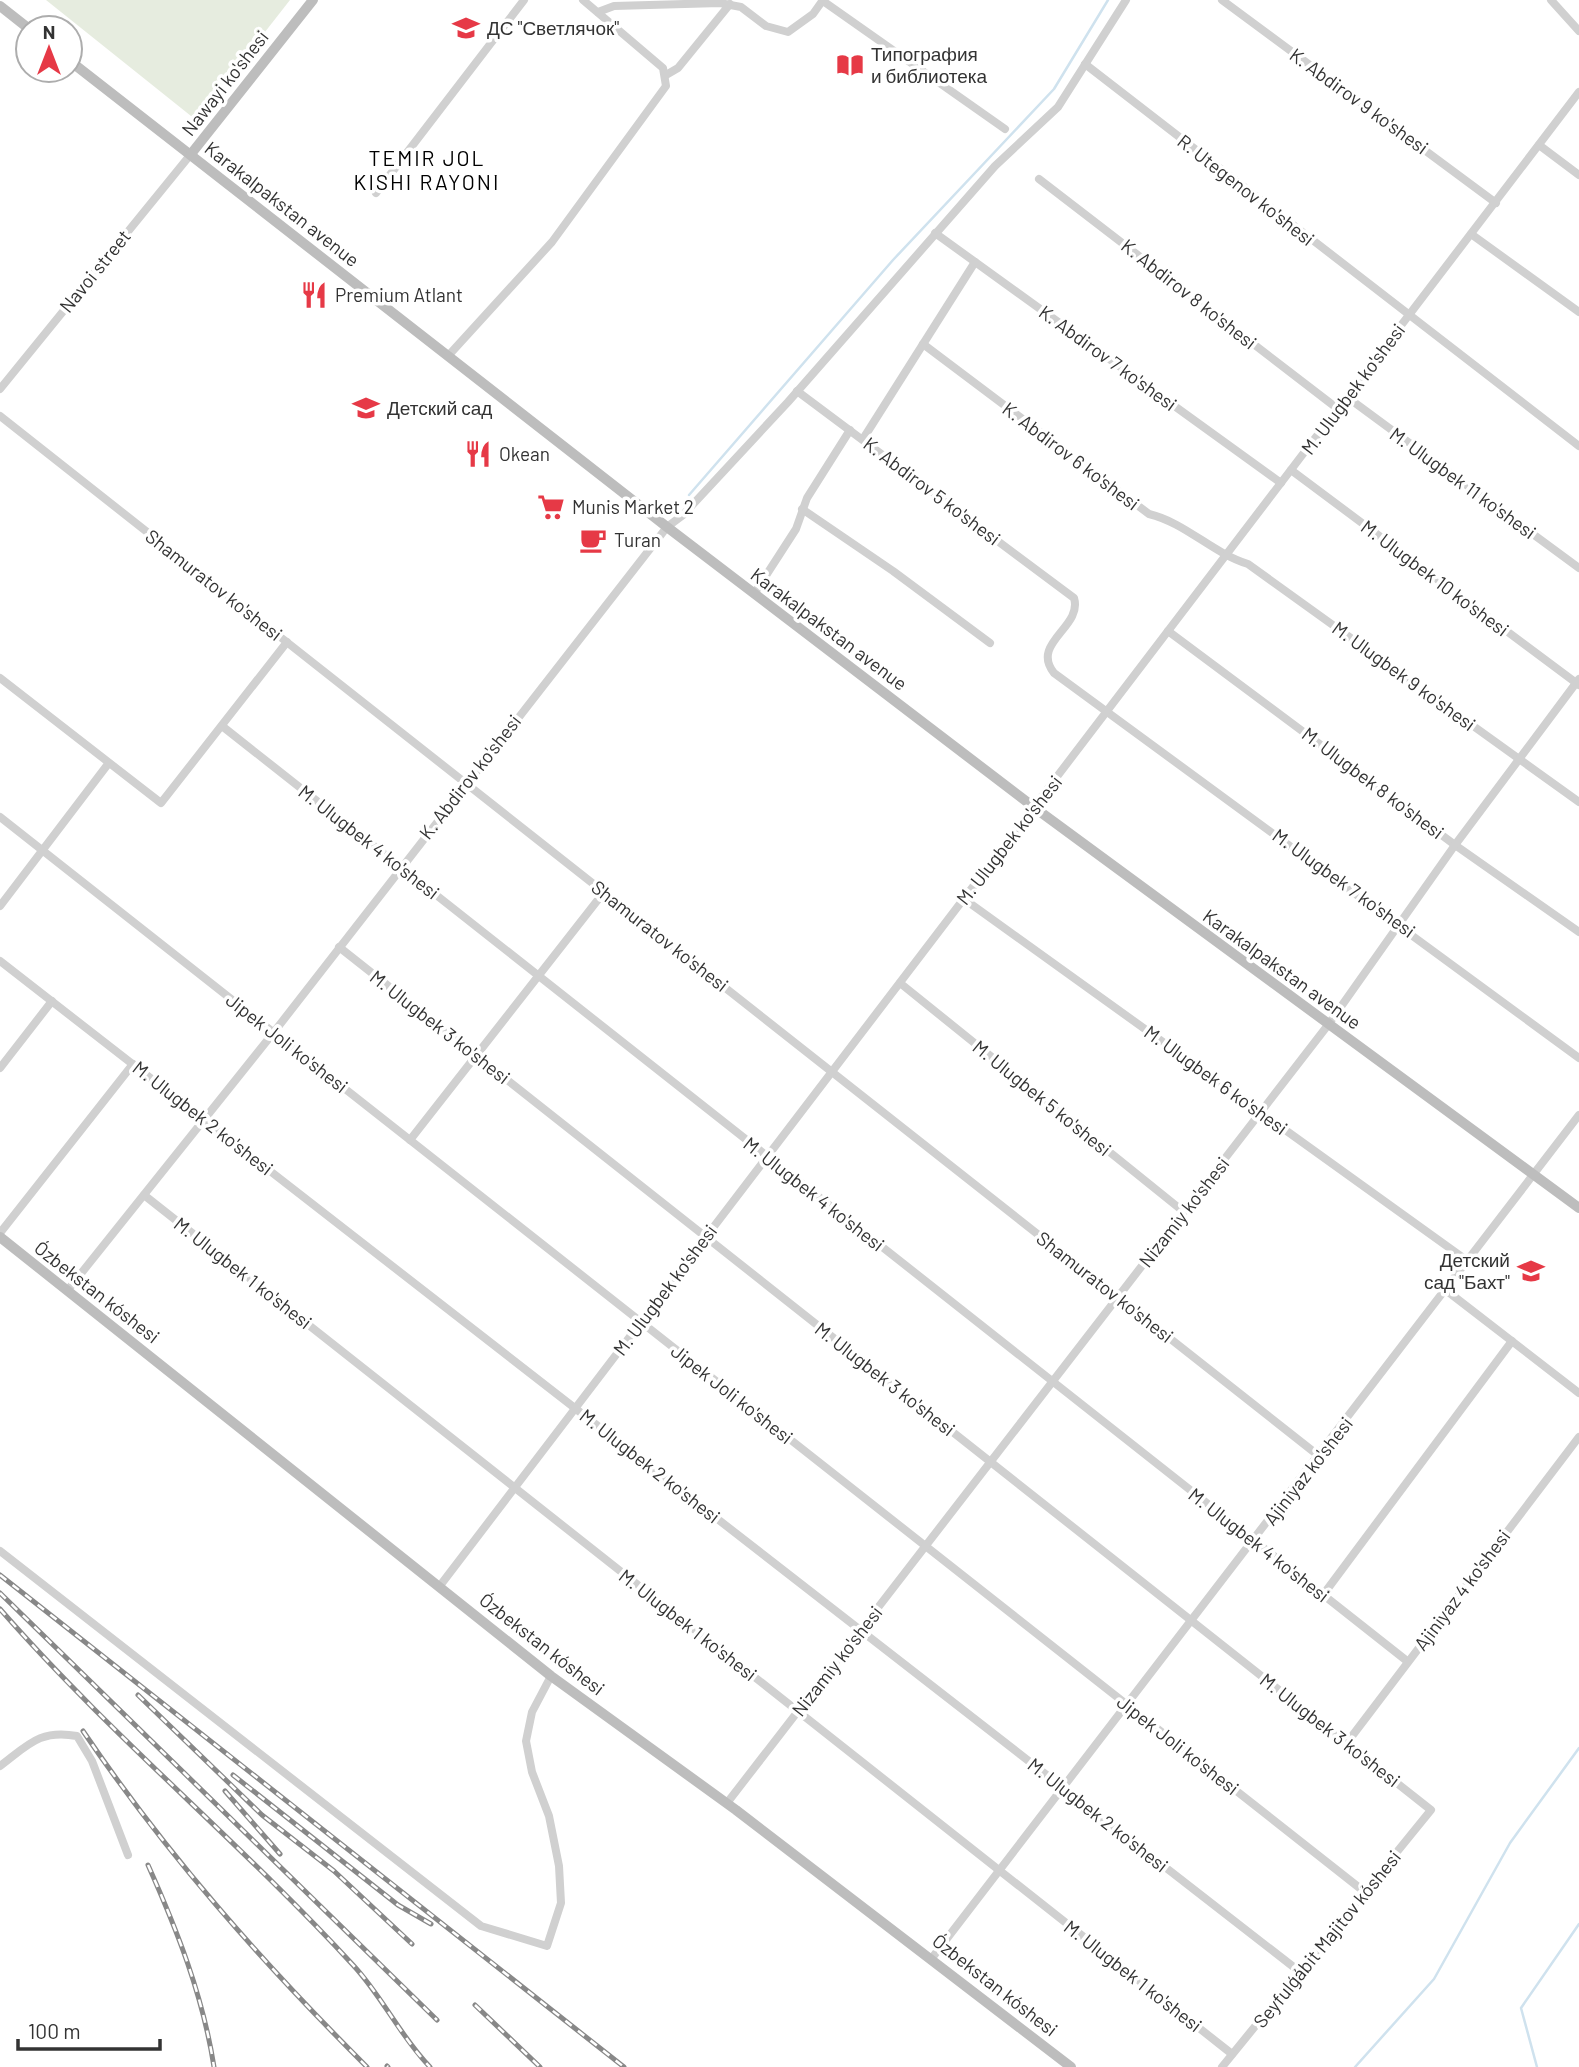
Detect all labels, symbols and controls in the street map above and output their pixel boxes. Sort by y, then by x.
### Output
school or university icon: ДС "Светлячок" [451,13,481,43]
north arrow [14,14,84,84]
place label: ДС "Светлячок" [487,16,619,39]
text: N [43,20,55,43]
street label: Nawayi ko'shesi [176,25,273,140]
place label: Типография и библиотека [871,42,988,87]
street label: K. Abdirov 9 ko'shesi [1286,43,1433,159]
library icon: Типография и библиотека [835,50,865,80]
street label: R. Utegenov ko'shesi [1173,129,1319,250]
street label: Karakalpakstan avenue [200,136,364,271]
district label: TEMIR JOL KISHI RAYONI [354,145,500,194]
street label: Navoi street [54,225,135,317]
street label: K. Abdirov 8 ko'shesi [1117,234,1262,354]
restaurant icon: Premium Atlant [299,280,329,310]
place label: Premium Atlant [335,283,463,306]
street label: K. Abdirov 7 ko'shesi [1035,300,1182,415]
street label: M. Ulugbek ko'shesi [1296,319,1409,459]
school or university icon: Детский сад [351,393,381,423]
place label: Детский сад [387,396,492,419]
street label: K. Abdirov 6 ko'shesi [998,397,1144,515]
street label: M. Ulugbek 11 ko'shesi [1386,422,1541,543]
street label: K. Abdirov 5 ko'shesi [859,432,1005,550]
restaurant icon: Okean [463,439,493,469]
place label: Okean [499,442,550,465]
supermarket icon: Munis Market 2 [536,492,566,522]
place label: Munis Market 2 [572,495,694,518]
street label: M. Ulugbek 10 ko'shesi [1357,515,1514,641]
street label: Shamuratov ko'shesi [141,524,287,645]
cafe icon: Turan [578,525,608,555]
place label: Turan [614,528,661,551]
street label: Karakalpakstan avenue [747,562,912,695]
street label: M. Ulugbek 9 ko'shesi [1328,616,1480,735]
street label: K. Abdirov ko'shesi [414,710,525,844]
street label: M. Ulugbek 8 ko'shesi [1298,722,1449,843]
street label: M. Ulugbek ko'shesi [951,770,1066,909]
street label: M. Ulugbek 4 ko'shesi [294,780,444,904]
street label: M. Ulugbek 7 ko'shesi [1269,823,1420,942]
street label: Shamuratov ko'shesi [587,875,733,996]
street label: Karakalpakstan avenue [1199,904,1366,1034]
street label: M. Ulugbek 3 ko'shesi [366,965,515,1088]
street label: Jipek Joli ko'shesi [222,988,353,1097]
street label: M. Ulugbek 6 ko'shesi [1140,1020,1292,1139]
street label: M. Ulugbek 5 ko'shesi [968,1035,1116,1160]
street label: M. Ulugbek 2 ko'shesi [129,1056,278,1180]
street label: M. Ulugbek 4 ko'shesi [739,1132,889,1256]
street label: Nizamiy ko'shesi [1133,1152,1234,1271]
street label: M. Ulugbek 1 ko'shesi [170,1212,317,1333]
street label: M. Ulugbek ko'shesi [608,1220,721,1360]
street label: Shamuratov ko'shesi [1032,1226,1178,1347]
street label: Ózbekstan kóshesi [30,1236,164,1348]
place label: Детский сад "Бахт" [1424,1248,1510,1293]
school or university icon: Детский сад "Бахт" [1516,1256,1546,1286]
street label: M. Ulugbek 3 ko'shesi [811,1317,960,1440]
street label: Jipek Joli ko'shesi [667,1339,798,1448]
street label: M. Ulugbek 2 ko'shesi [576,1404,725,1528]
street label: Ajiniyaz ko'shesi [1258,1412,1357,1529]
street label: M. Ulugbek 4 ko'shesi [1184,1483,1334,1607]
street label: Ajiniyaz 4 ko'shesi [1409,1525,1515,1655]
street label: M. Ulugbek 1 ko'shesi [615,1564,762,1685]
street label: Ózbekstan kóshesi [475,1588,609,1700]
street label: Nizamiy ko'shesi [786,1601,887,1720]
street label: M. Ulugbek 3 ko'shesi [1256,1668,1405,1791]
street label: Jipek Joli ko'shesi [1113,1690,1244,1799]
street label: M. Ulugbek 2 ko'shesi [1024,1753,1173,1877]
street label: Seyfulǵábit Majitov kóshesi [1248,1845,1405,2032]
street label: M. Ulugbek 1 ko'shesi [1060,1915,1207,2036]
street label: Ózbekstan kóshesi [928,1929,1062,2041]
scale bar [18,2008,159,2052]
text: 100 m [28,2018,81,2043]

